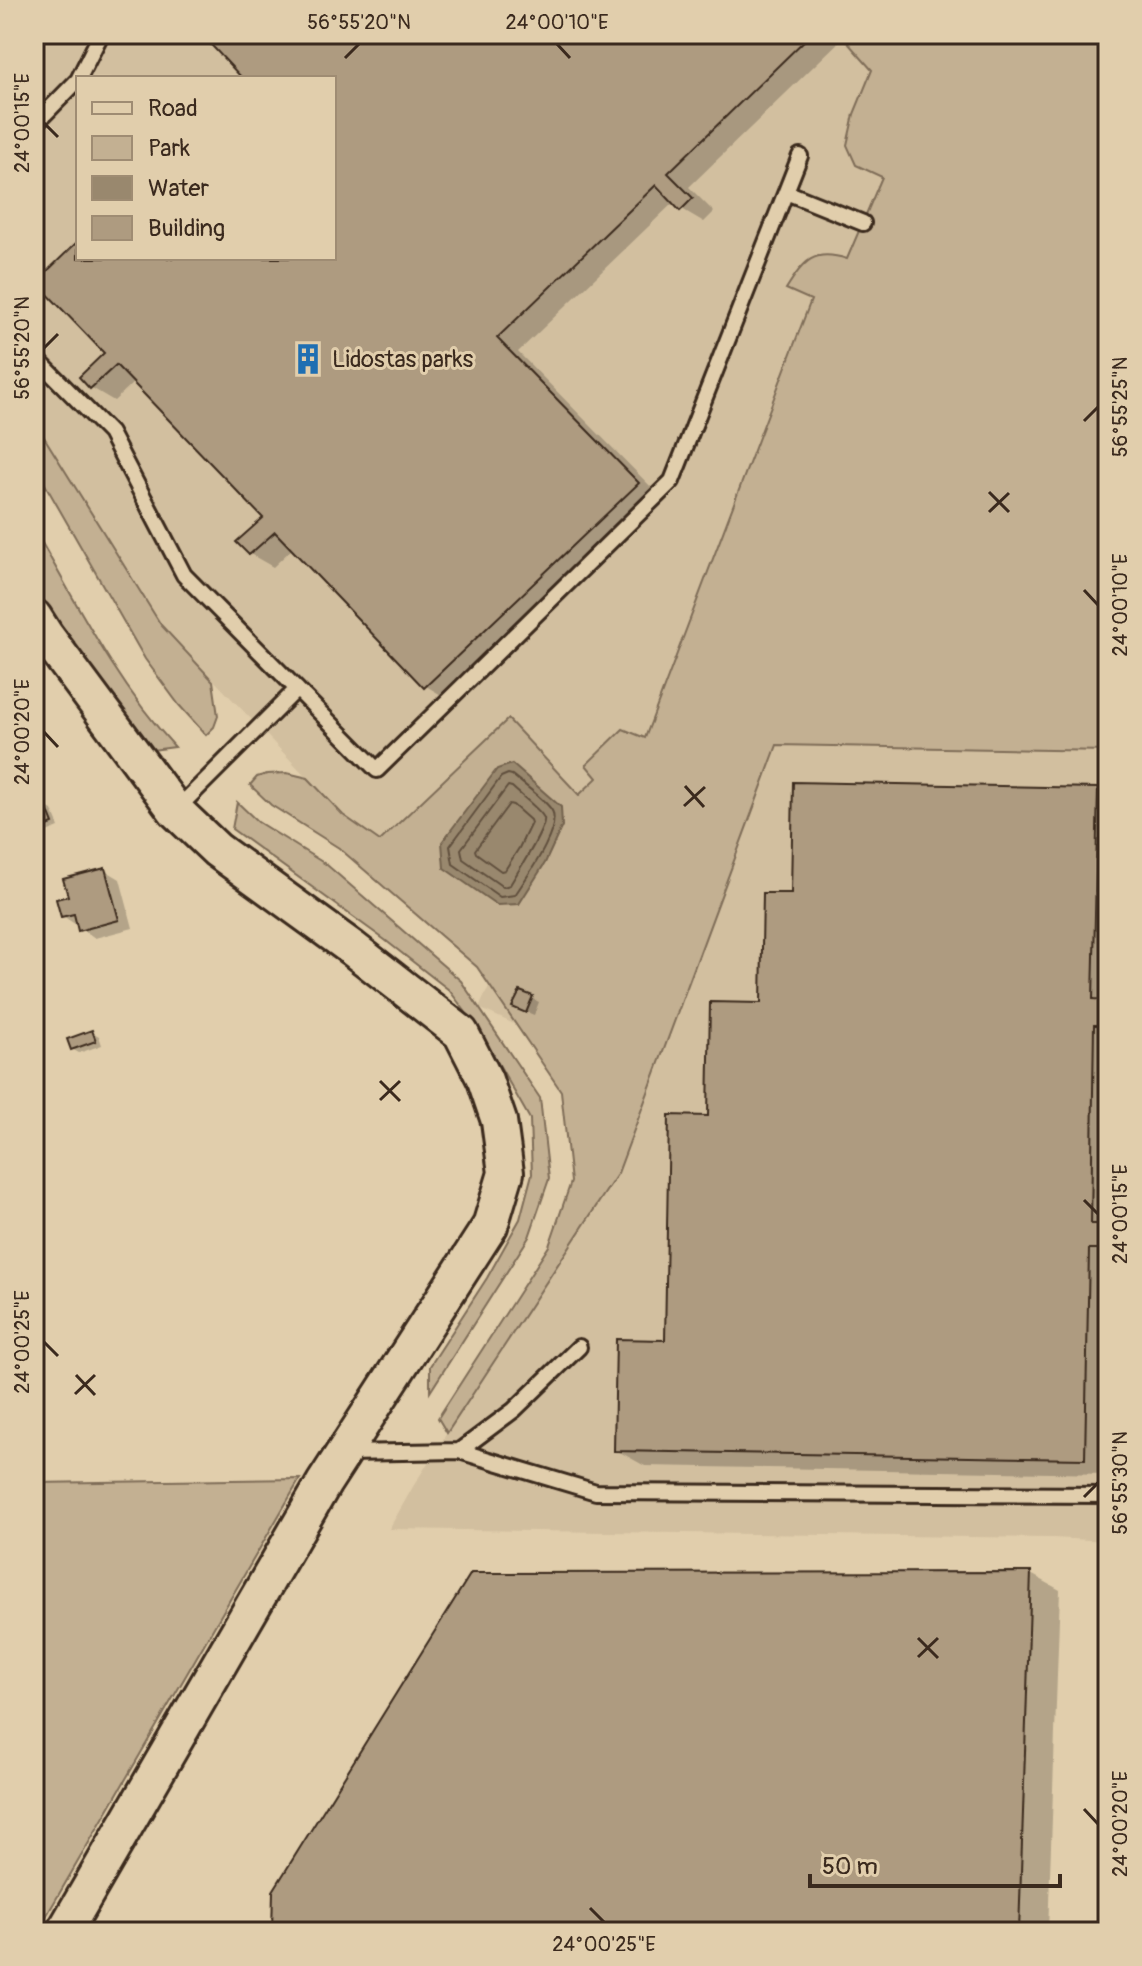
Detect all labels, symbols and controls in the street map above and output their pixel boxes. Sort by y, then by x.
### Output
text: 56°55'20"N [307,10,411,35]
text: 24°00'10"E [506,10,608,35]
text: 24°00'15"E [10,73,35,173]
legend [76,76,336,260]
text: Road [148,94,198,123]
text: Park [148,134,190,163]
text: Water [148,174,209,203]
text: Building [148,214,225,243]
text: 56°55'20"N [10,296,35,400]
building icon: Lidostas parks [291,342,325,376]
place label: Lidostas parks [332,345,474,374]
text: 56°55'25"N [1108,357,1133,457]
text: 24°00'10"E [1108,554,1133,656]
text: 24°00'20"E [10,679,35,785]
text: 24°00'15"E [1108,1164,1133,1264]
text: 24°00'25"E [10,1290,35,1394]
text: 56°55'30"N [1108,1431,1133,1535]
text: 24°00'20"E [1108,1771,1133,1877]
scale bar [810,1838,1060,1888]
text: 50 m [822,1852,878,1881]
text: 24°00'25"E [552,1932,656,1957]

